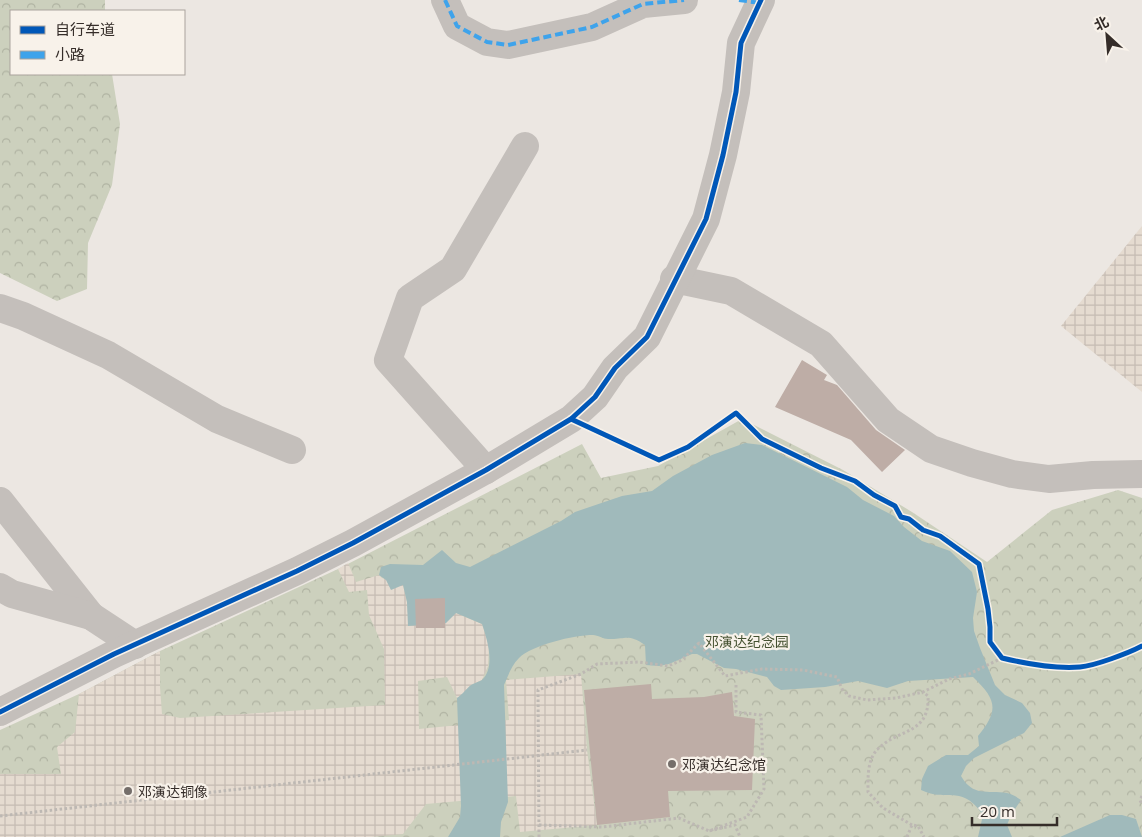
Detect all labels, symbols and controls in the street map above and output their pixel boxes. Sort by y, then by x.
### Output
legend [10,10,185,75]
north arrow [1082,10,1132,60]
text: 北 [1091,11,1112,34]
text: 自行车道 [55,19,115,39]
text: 小路 [55,44,85,64]
park label: 邓演达纪念园 [705,632,789,651]
place label: 邓演达纪念馆 [682,755,766,774]
marker: 邓演达纪念馆 [666,758,678,770]
place label: 邓演达铜像 [138,782,208,801]
marker: 邓演达铜像 [122,785,134,797]
scale bar [972,794,1057,826]
text: 20 m [980,801,1015,821]

